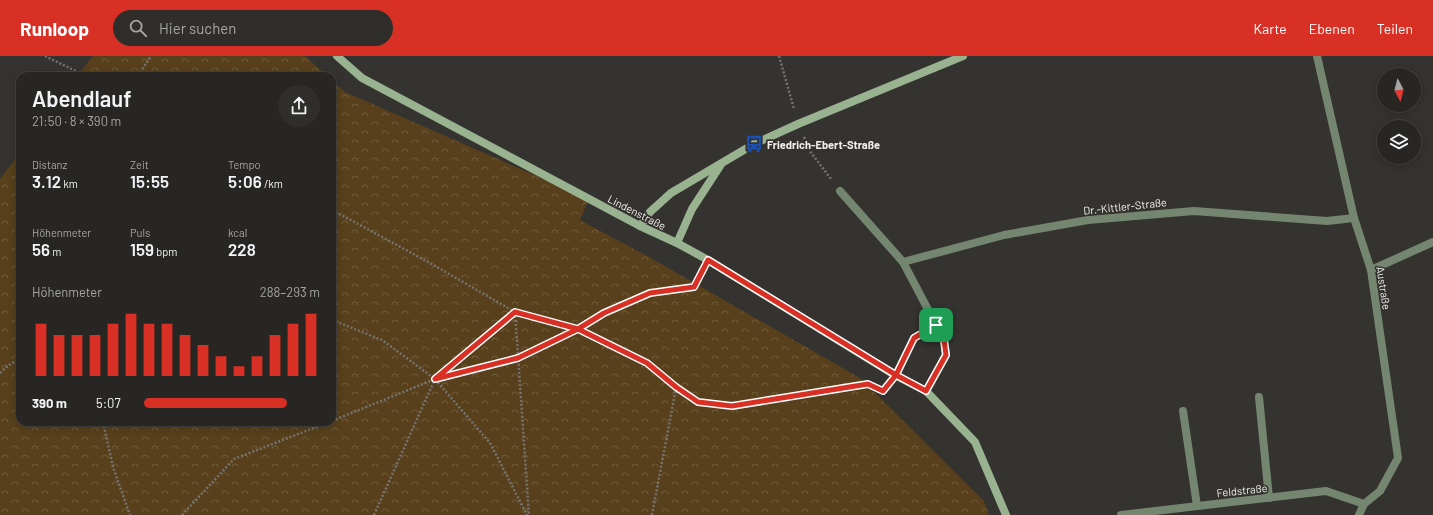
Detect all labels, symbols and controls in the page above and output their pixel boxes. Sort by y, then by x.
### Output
search box [113,10,393,46]
text: Runloop [20,17,89,40]
icon: search [127,17,149,39]
text: Hier suchen [159,19,236,37]
text: Karte [1253,20,1287,37]
text: Ebenen [1309,20,1355,37]
text: Teilen [1377,20,1413,37]
north arrow [1377,68,1421,112]
map controls [1377,68,1421,164]
text: Abendlauf [32,85,131,111]
button: share [278,85,320,127]
text: 21:50 · 8 × 390 m [32,113,121,129]
button: layers [1377,120,1421,164]
bus stop icon: Friedrich-Ebert-Straße [744,134,764,154]
place label: Friedrich-Ebert-Straße [767,138,880,151]
text: Distanz [32,158,67,171]
text: Zeit [130,158,149,171]
text: Tempo [228,158,260,171]
text: 3.12 [32,171,61,191]
text: 15:55 [130,171,169,191]
text: 5:06 [228,171,262,191]
text: km [61,177,78,190]
text: /km [262,177,283,190]
street label: Lindenstraße [606,192,668,232]
street label: Dr.-Kittler-Straße [1083,195,1167,217]
text: Höhenmeter [32,226,91,239]
text: Puls [130,226,150,239]
text: kcal [228,226,247,239]
text: 56 [32,239,50,259]
text: 159 [130,239,154,259]
text: 228 [228,239,256,259]
text: m [50,245,61,258]
text: bpm [154,245,177,258]
street label: Austraße [1374,266,1394,311]
text: Höhenmeter [32,284,102,300]
text: 288–293 m [260,284,320,300]
pin [919,308,953,342]
icon: arrive [925,314,947,336]
text: 390 m [32,395,67,411]
text: 5:07 [96,395,121,411]
street label: Feldstraße [1216,481,1268,499]

